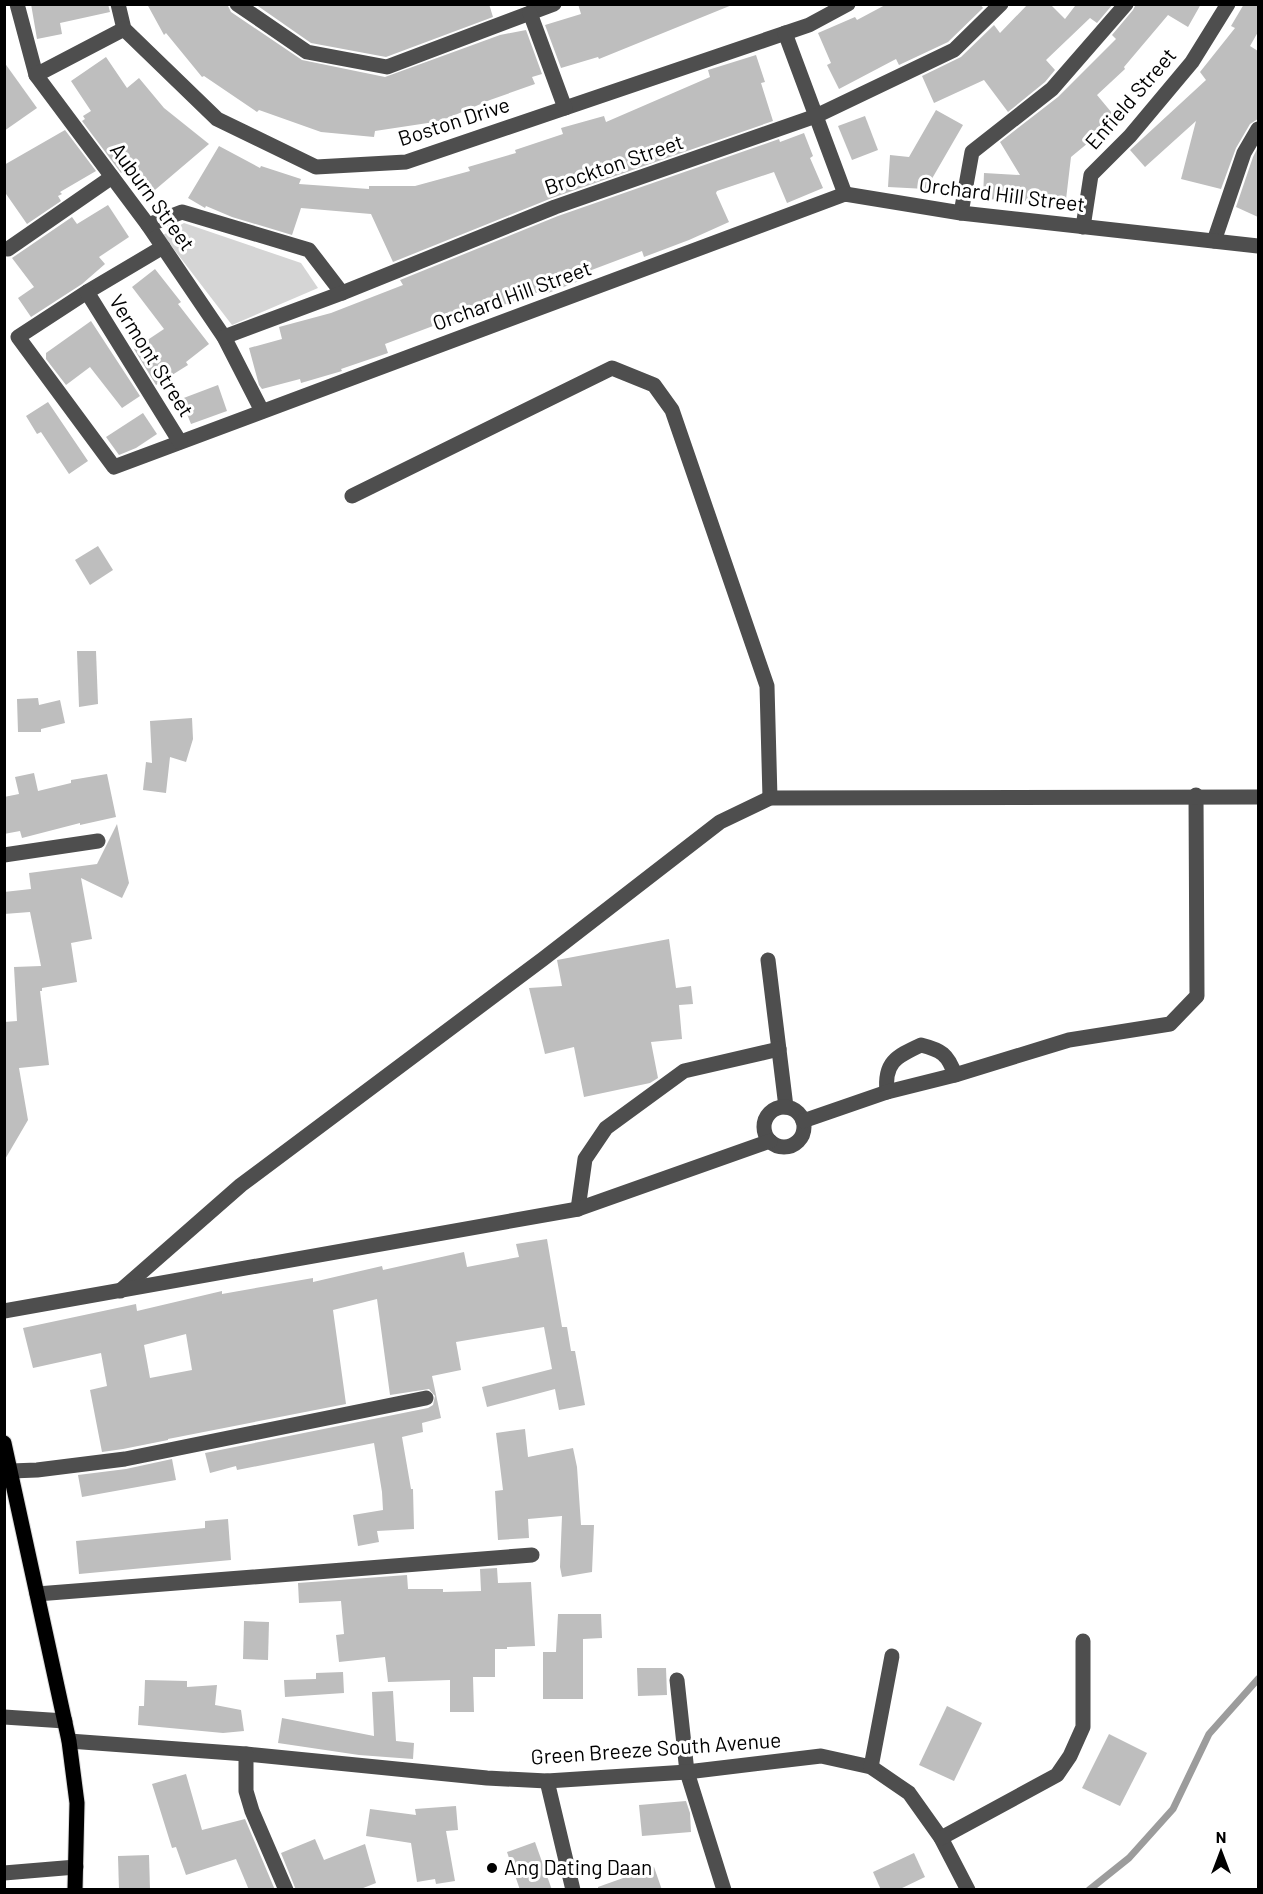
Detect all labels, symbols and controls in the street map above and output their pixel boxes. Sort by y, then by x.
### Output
street label: Enfield Street [1079,42,1181,154]
street label: Boston Drive [395,91,512,150]
street label: Brockton Street [541,128,686,199]
street label: Auburn Street [106,137,201,255]
street label: Orchard Hill Street [918,171,1087,216]
street label: Orchard Hill Street [429,254,594,335]
street label: Vermont Street [105,289,200,421]
street label: Green Breeze South Avenue [530,1726,782,1769]
north arrow [1191,1822,1251,1882]
text: N [1216,1827,1226,1846]
place label: Ang Dating Daan [504,1854,652,1879]
marker: Ang Dating Daan [485,1861,499,1875]

